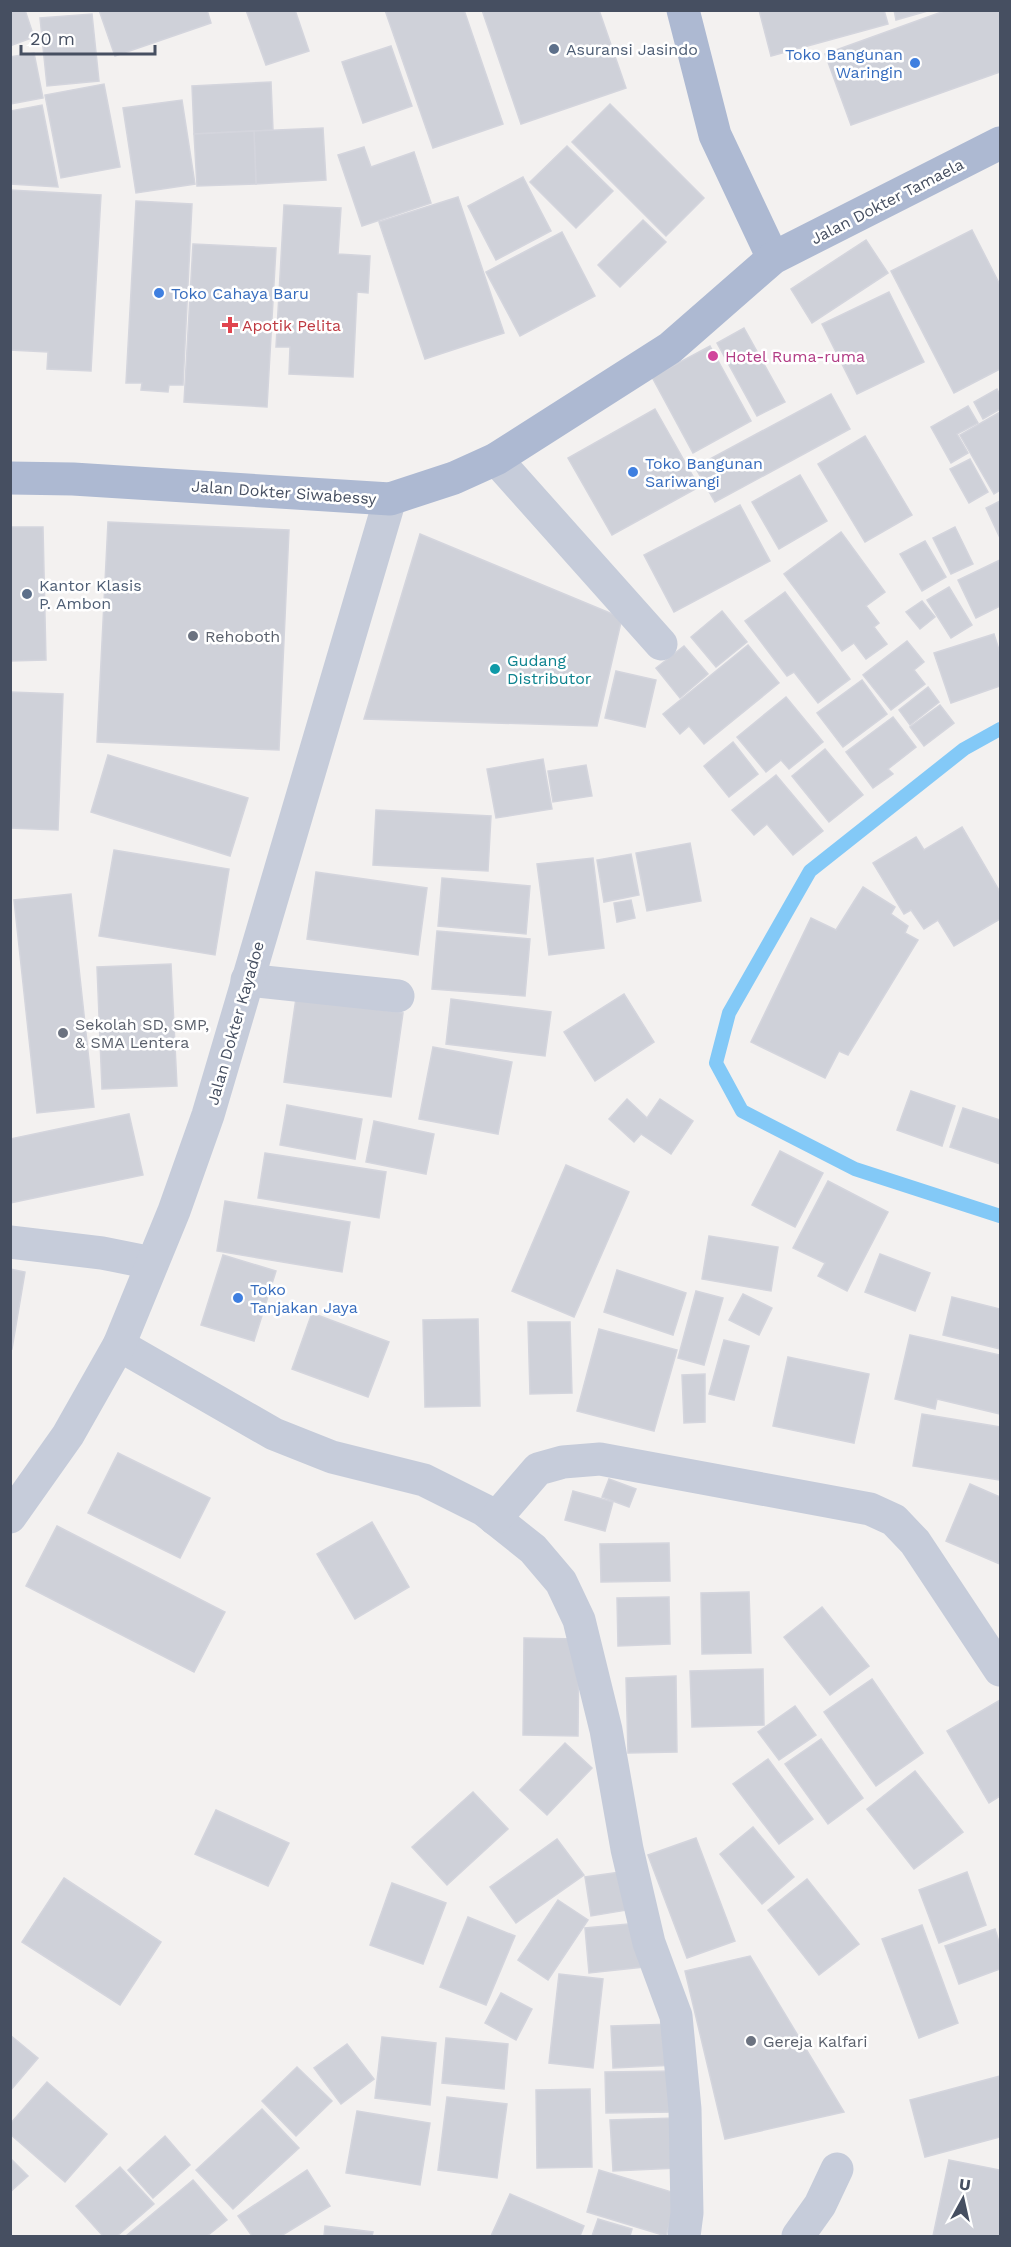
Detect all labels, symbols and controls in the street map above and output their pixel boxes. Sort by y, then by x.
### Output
scale bar [21,18,154,56]
text: 20 m [30,28,75,49]
place label: Asuransi Jasindo [566,40,698,59]
marker: Asuransi Jasindo [547,42,561,56]
place label: Toko Bangunan Waringin [785,45,903,82]
marker: Toko Bangunan Waringin [908,56,922,70]
street label: Jalan Dokter Tamaela [808,155,967,248]
place label: Toko Cahaya Baru [171,284,309,303]
marker: Toko Cahaya Baru [152,286,166,300]
place label: Apotik Pelita [242,316,341,335]
marker: Apotik Pelita [223,318,237,332]
place label: Hotel Ruma-ruma [725,347,865,366]
marker: Hotel Ruma-ruma [706,349,720,363]
place label: Toko Bangunan Sariwangi [645,454,763,491]
marker: Toko Bangunan Sariwangi [626,465,640,479]
street label: Jalan Dokter Siwabessy [191,477,378,508]
place label: Kantor Klasis P. Ambon [39,576,142,613]
marker: Kantor Klasis P. Ambon [20,587,34,601]
place label: Rehoboth [205,627,280,646]
marker: Rehoboth [186,629,200,643]
place label: Gudang Distributor [507,651,592,688]
marker: Gudang Distributor [488,662,502,676]
street label: Jalan Dokter Kayadoe [203,939,268,1107]
place label: Sekolah SD, SMP, & SMA Lentera [75,1015,209,1052]
marker: Sekolah SD, SMP, & SMA Lentera [56,1026,70,1040]
place label: Toko Tanjakan Jaya [250,1280,358,1317]
marker: Toko Tanjakan Jaya [231,1291,245,1305]
place label: Gereja Kalfari [763,2032,868,2051]
marker: Gereja Kalfari [744,2034,758,2048]
north arrow [933,2169,993,2229]
text: U [958,2174,972,2195]

